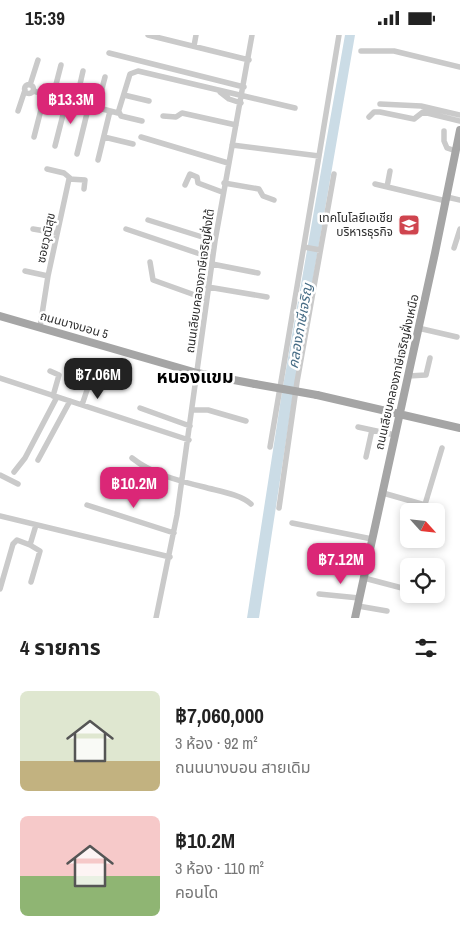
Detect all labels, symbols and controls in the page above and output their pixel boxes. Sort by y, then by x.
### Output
text: 15:39 [25,5,65,31]
pin: ฿13.3M [30,83,112,125]
text: ฿13.3M [48,88,94,110]
street label: ถนนเลียบคลองภาษีเจริญฝั่งใต้ [181,208,218,354]
place label: เทคโนโลยีเอเชีย บริหารธุรกิจ [319,210,393,240]
street label: ซอยวุฒิสุข [33,211,59,265]
school or university icon: เทคโนโลยีเอเชีย บริหารธุรกิจ [397,213,421,237]
water label: คลองภาษีเจริญ [284,281,317,370]
street label: ถนนเลียบคลองภาษีเจริญฝั่งเหนือ [371,292,423,451]
street label: ถนนบางบอน 5 [38,308,110,343]
pin: ฿7.06M [57,357,139,400]
text: ฿7.06M [75,363,121,385]
district label: หนองแขม [156,364,234,389]
pin: ฿10.2M [93,467,175,509]
text: ฿10.2M [111,472,157,494]
north arrow [400,503,445,547]
map controls [400,503,445,603]
pin: ฿7.12M [300,543,382,585]
text: ฿7.12M [318,548,364,570]
button: locate [400,558,445,603]
text: 4 รายการ [20,633,101,662]
icon: filters [412,634,440,662]
text: ฿7,060,000 [175,701,264,730]
icon: home [60,711,120,771]
text: 3 ห้อง · 92 m² [175,732,258,754]
text: ถนนบางบอน สายเดิม [175,756,311,778]
text: ฿10.2M [175,826,235,855]
icon: home [60,836,120,896]
text: 3 ห้อง · 110 m² [175,857,264,879]
text: คอนโด [175,881,218,903]

